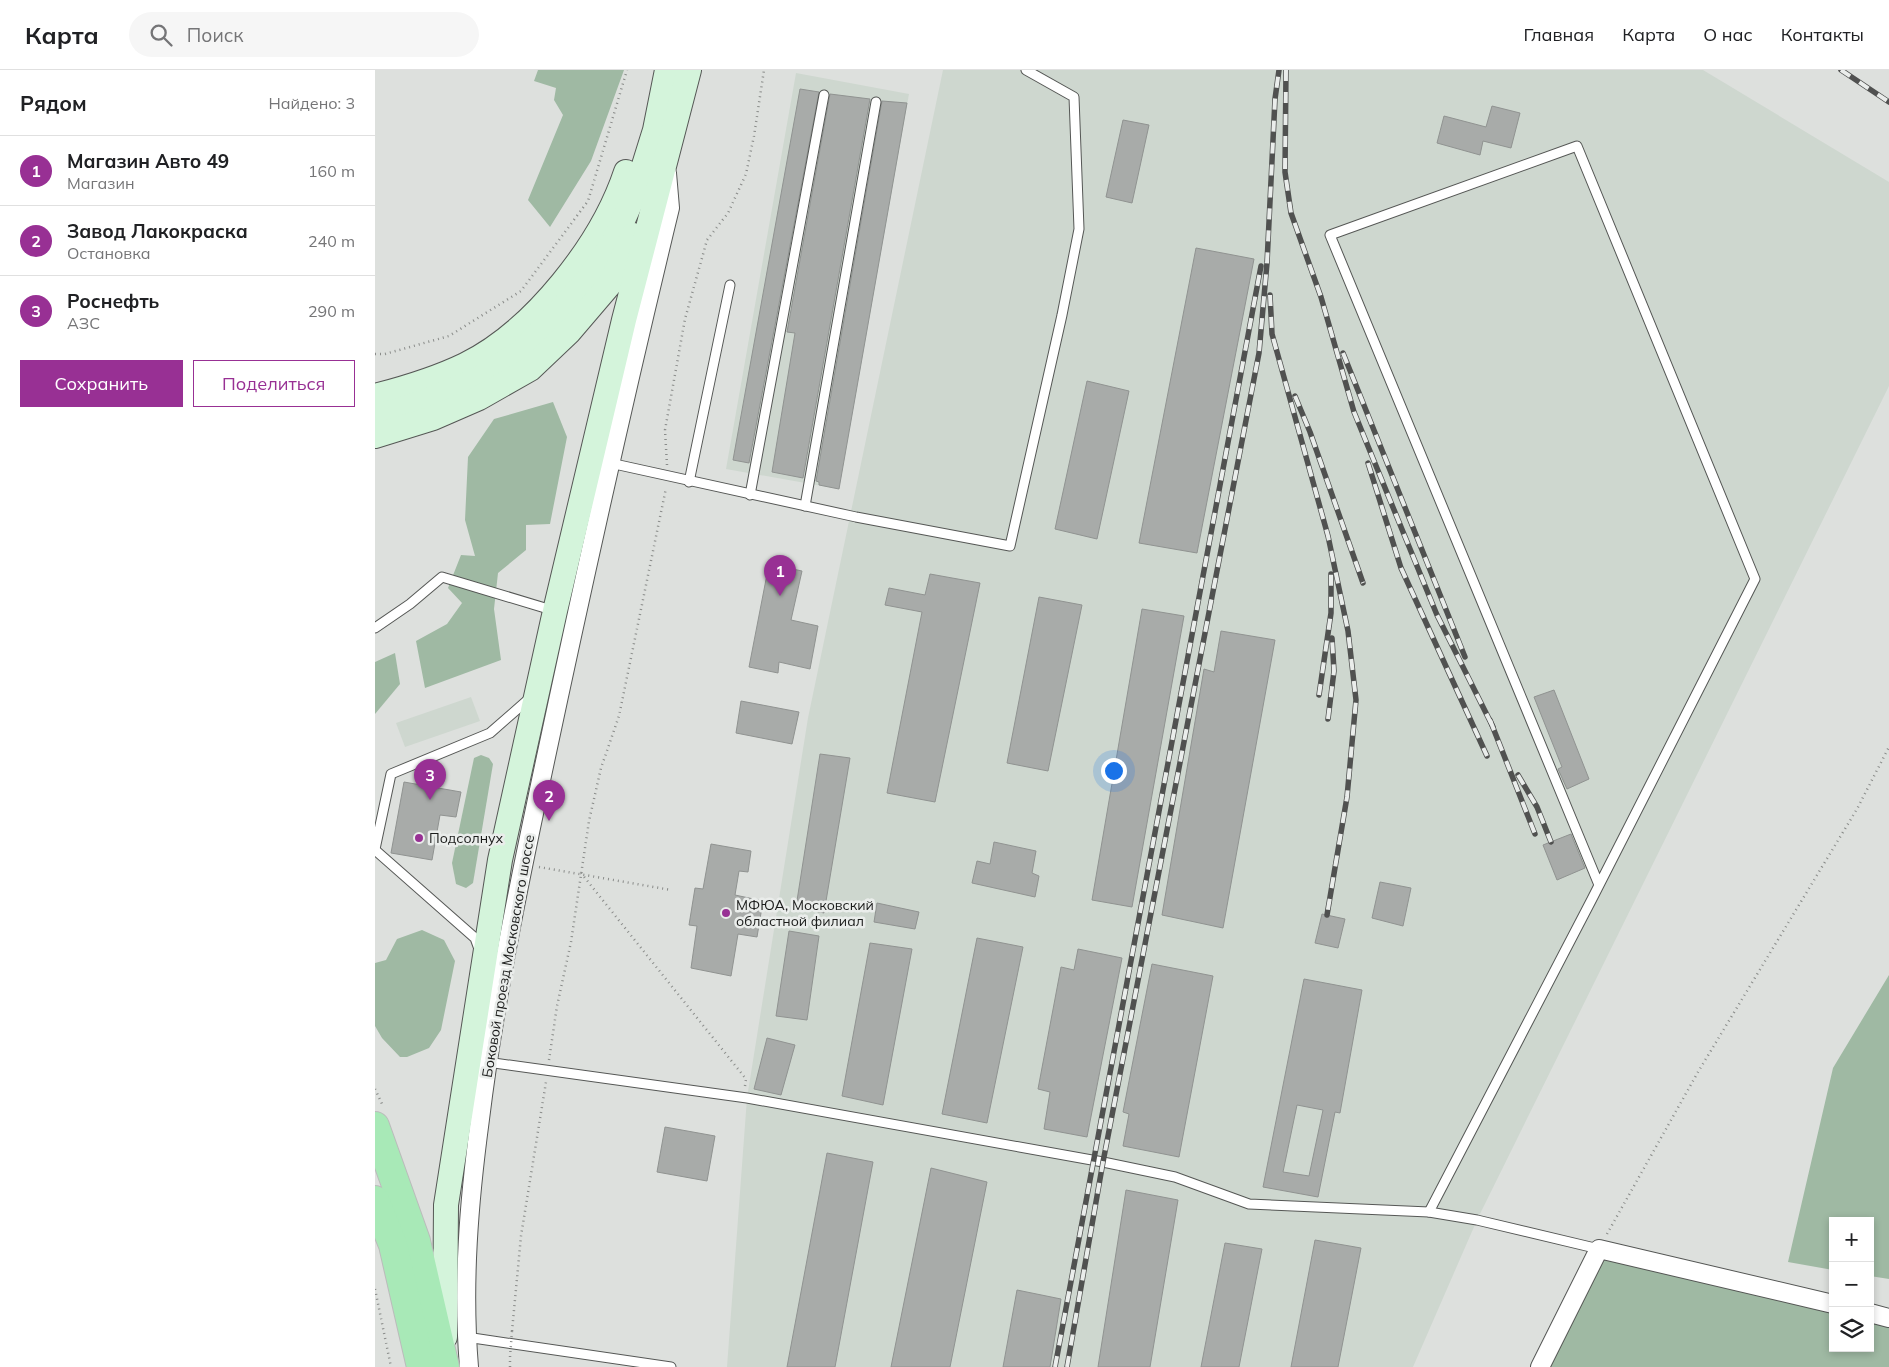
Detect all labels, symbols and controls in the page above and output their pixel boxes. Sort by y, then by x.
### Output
search box [129,12,479,57]
text: Карта [25,20,99,50]
icon: search [147,21,175,49]
text: Поиск [187,23,244,47]
text: Главная [1524,23,1594,46]
text: Карта [1622,23,1675,46]
text: О нас [1703,23,1753,46]
text: Контакты [1781,23,1864,46]
text: Рядом [20,90,87,116]
text: Найдено: 3 [269,93,355,113]
text: Магазин Авто 49 [67,149,229,173]
text: 1 [31,161,41,181]
text: 160 m [308,161,355,181]
text: Магазин [67,173,135,193]
text: Завод Лакокраска [67,219,248,243]
text: 2 [31,231,41,251]
text: 240 m [308,231,355,251]
text: Остановка [67,243,151,263]
text: Роснефть [67,289,159,313]
text: 3 [31,301,41,321]
text: 290 m [308,301,355,321]
text: АЗС [67,313,100,333]
button: Сохранить [20,360,183,407]
button: Поделиться [193,360,355,407]
pin: 1 [764,555,796,596]
your location [1101,758,1127,784]
pin: 3 [414,759,446,800]
pin: 2 [533,780,565,821]
place label: Подсолнух [429,829,503,847]
marker: Подсолнух [413,832,425,844]
street label: Боковой проезд Московского шоссе [478,833,538,1079]
place label: МФЮА, Московский областной филиал [736,896,874,930]
marker: МФЮА, Московский областной филиал [720,907,732,919]
map controls [1829,1217,1874,1352]
button: + [1829,1217,1874,1262]
button: − [1829,1262,1874,1307]
button: layers [1829,1307,1874,1352]

